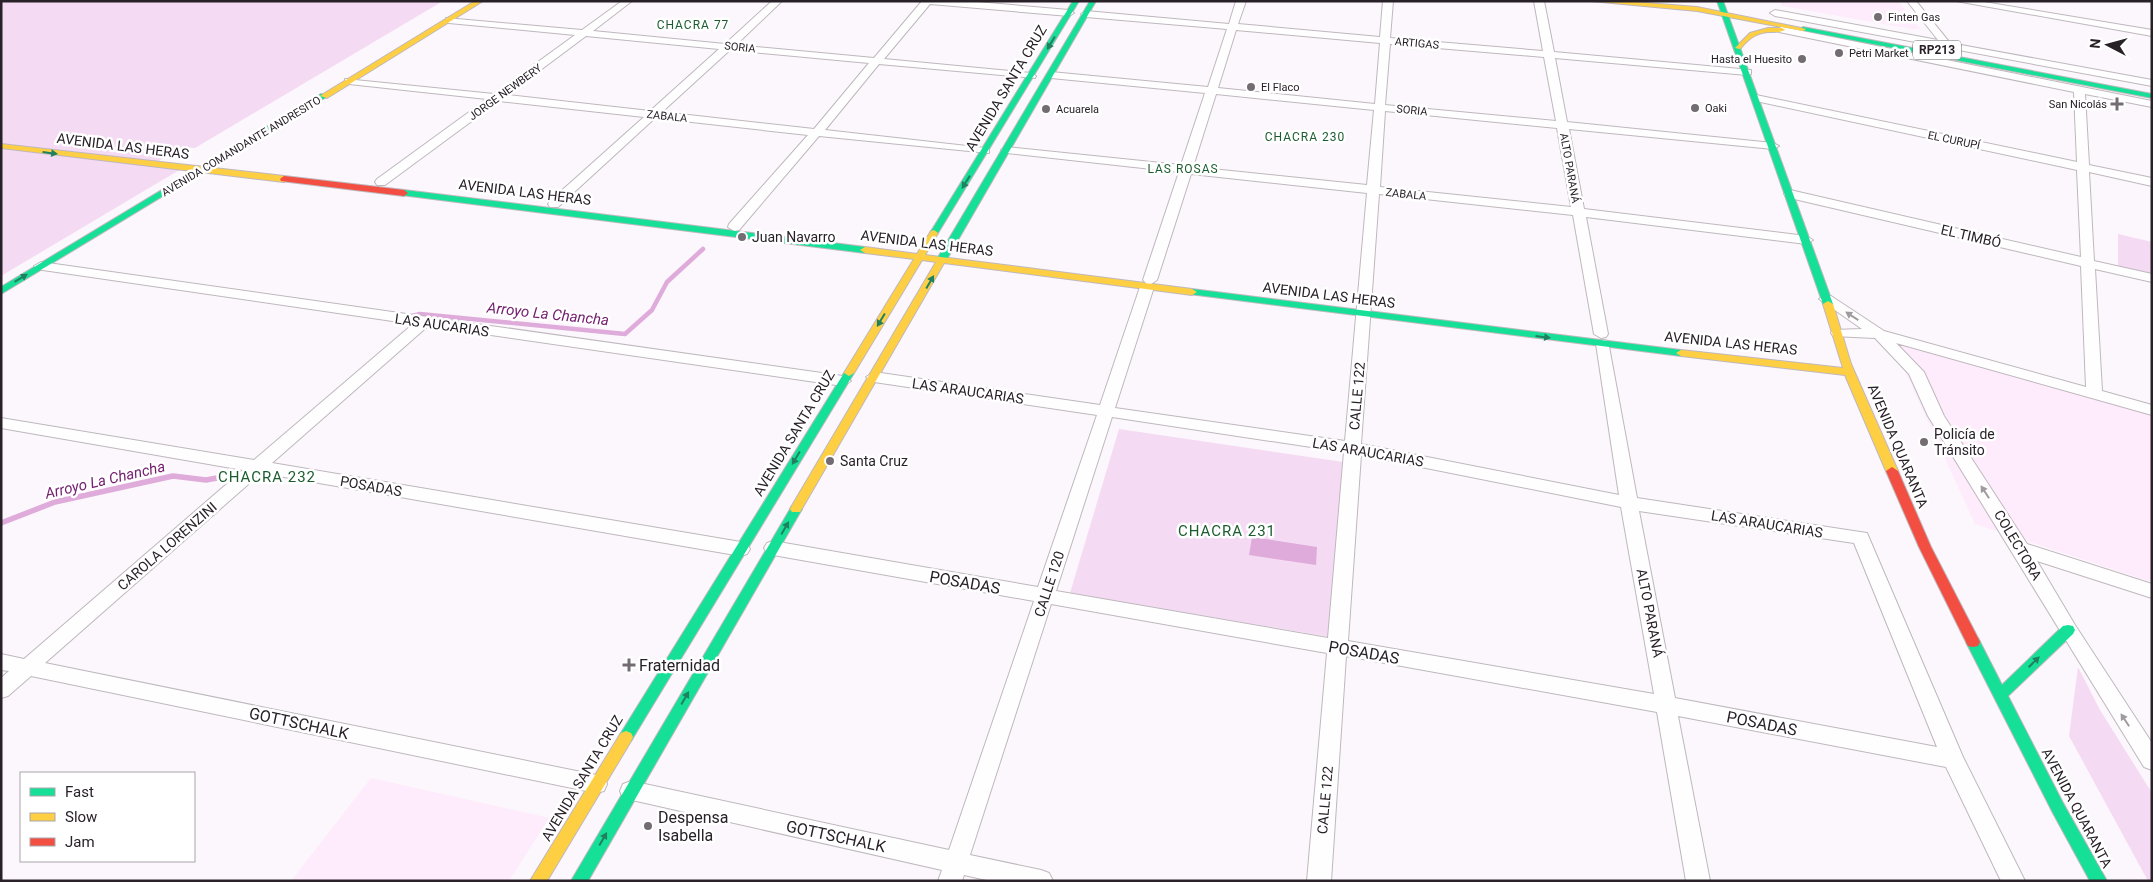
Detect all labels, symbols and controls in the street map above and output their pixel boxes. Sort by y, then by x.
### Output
marker: Finten Gas [1872,11,1884,23]
place label: Finten Gas [1888,11,1941,24]
district label: CHACRA 77 [657,18,729,32]
north arrow [2083,20,2133,70]
street label: AVENIDA SANTA CRUZ [962,22,1050,154]
street label: ARTIGAS [1394,35,1440,52]
one-way arrow [1046,37,1055,50]
text: N [2087,38,2104,49]
street label: SORIA [724,39,757,56]
road number: RP213 [1913,40,1961,60]
marker: Petri Market [1833,47,1845,59]
place label: Petri Market [1849,47,1909,60]
place label: Hasta el Huesito [1711,53,1792,66]
marker: Hasta el Huesito [1796,53,1808,65]
street label: JORGE NEWBERY [466,61,545,123]
marker: El Flaco [1245,81,1257,93]
place label: El Flaco [1261,81,1299,94]
street label: AVENIDA COMANDANTE ANDRESITO [159,94,323,199]
place label: San Nicolás [2049,98,2107,111]
marker: San Nicolás [2111,98,2123,110]
street label: SORIA [1396,102,1429,119]
marker: Oaki [1689,102,1701,114]
place label: Oaki [1705,102,1727,115]
marker: Acuarela [1040,103,1052,115]
place label: Acuarela [1056,103,1099,116]
street label: ZABALA [646,108,689,125]
street label: EL CURUPÍ [1927,129,1982,153]
street label: AVENIDA LAS HERAS [56,130,190,162]
district label: CHACRA 230 [1265,130,1345,144]
street label: ALTO PARANÁ [1557,132,1582,205]
one-way arrow [42,149,58,157]
district label: LAS ROSAS [1147,162,1219,176]
one-way arrow [961,175,971,188]
street label: AVENIDA LAS HERAS [458,176,592,208]
street label: ZABALA [1385,186,1428,203]
street label: EL TIMBÓ [1939,220,2003,251]
street label: AVENIDA LAS HERAS [860,227,994,259]
place label: Juan Navarro [752,229,835,245]
marker: Juan Navarro [736,231,748,243]
one-way arrow [15,274,28,283]
one-way arrow [925,276,934,289]
street label: AVENIDA LAS HERAS [1262,279,1396,311]
water label: Arroyo La Chancha [485,299,610,329]
street label: LAS AUCARIAS [394,310,490,340]
one-way arrow [1846,312,1859,321]
one-way arrow [876,313,885,326]
street label: AVENIDA LAS HERAS [1664,328,1798,358]
one-way arrow [1535,333,1551,341]
street label: CALLE 122 [1346,361,1368,431]
street label: AVENIDA SANTA CRUZ [750,367,838,499]
street label: LAS ARAUCARIAS [911,375,1025,407]
street label: AVENIDA QUARANTA [1865,382,1931,510]
place label: Policía de Tránsito [1934,426,1995,458]
street label: LAS ARAUCARIAS [1311,434,1425,470]
marker: Policía de Tránsito [1918,436,1930,448]
one-way arrow [791,452,800,465]
place label: Santa Cruz [840,453,908,469]
marker: Santa Cruz [824,455,836,467]
water label: Arroyo La Chancha [42,457,167,503]
district label: CHACRA 232 [218,468,316,486]
street label: POSADAS [339,473,403,499]
one-way arrow [1980,485,1990,499]
street label: CAROLA LORENZINI [114,499,220,593]
street label: LAS ARAUCARIAS [1710,507,1824,541]
street label: COLECTORA [1991,507,2045,583]
one-way arrow [781,521,790,534]
district label: CHACRA 231 [1178,522,1276,540]
street label: CALLE 120 [1031,549,1067,619]
street label: POSADAS [928,567,1002,598]
street label: ALTO PARANÁ [1634,567,1667,659]
street label: POSADAS [1327,637,1401,668]
place label: Fraternidad [639,656,720,675]
one-way arrow [2028,656,2040,668]
marker: Fraternidad [623,659,635,671]
one-way arrow [681,692,690,705]
street label: GOTTSCHALK [247,704,351,744]
street label: POSADAS [1725,707,1799,740]
street label: AVENIDA SANTA CRUZ [538,712,626,844]
one-way arrow [2121,713,2130,726]
street label: AVENIDA QUARANTA [2039,746,2115,870]
street label: CALLE 122 [1314,765,1336,835]
legend [20,772,195,862]
text: Fast [65,783,94,801]
text: Slow [65,808,97,826]
place label: Despensa Isabella [658,808,729,845]
street label: GOTTSCHALK [784,817,888,857]
marker: Despensa Isabella [642,820,654,832]
one-way arrow [599,832,608,845]
text: Jam [65,833,95,851]

